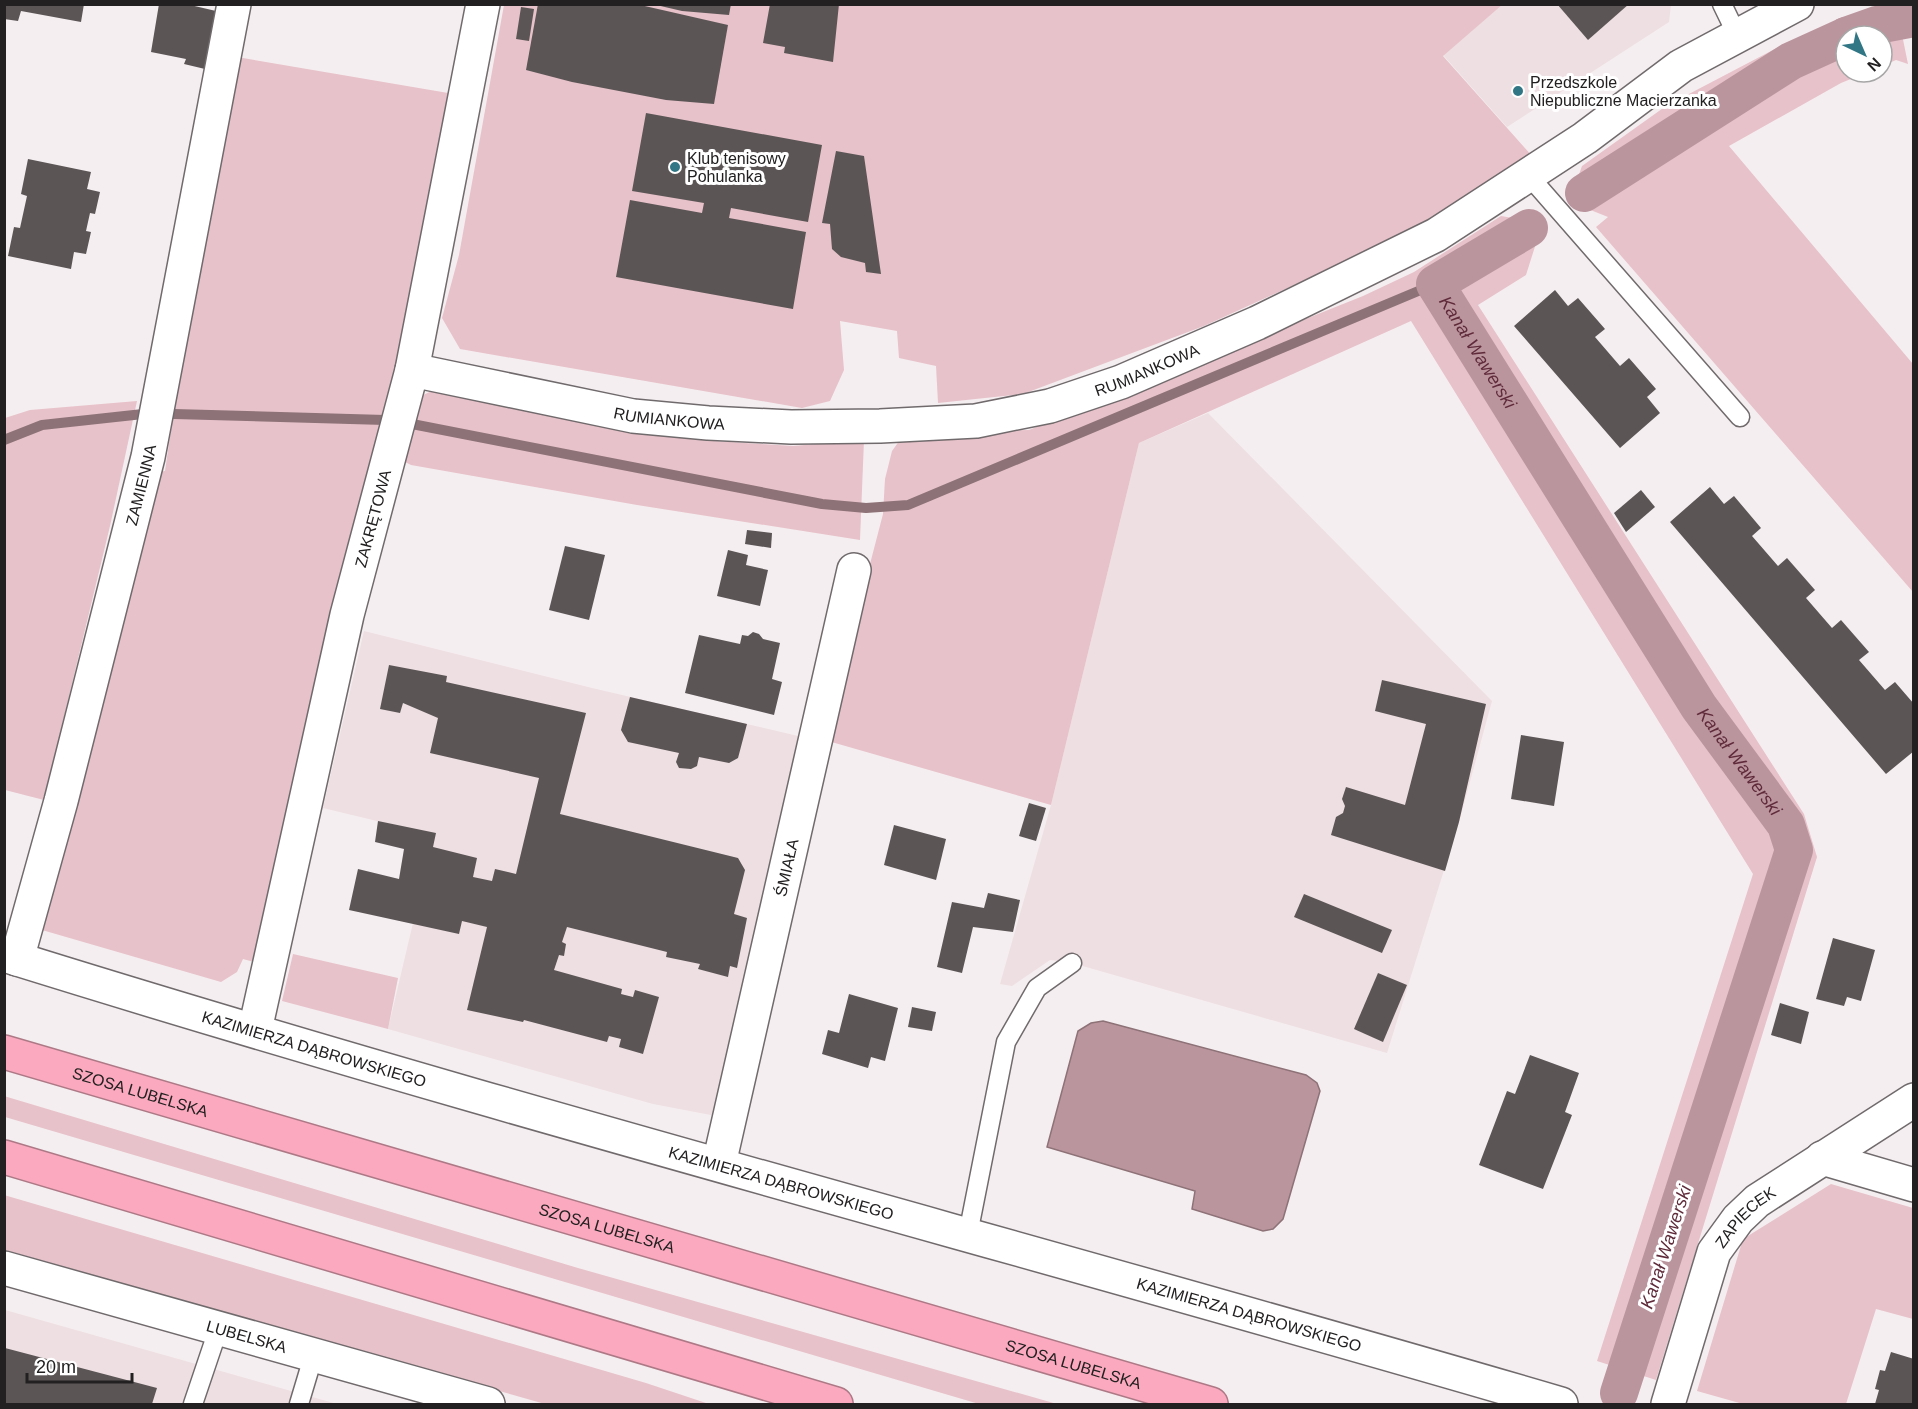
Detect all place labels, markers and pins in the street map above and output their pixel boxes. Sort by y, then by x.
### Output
place label: Przedszkole Niepubliczne Macierzanka [1530,74,1717,109]
marker: Przedszkole Niepubliczne Macierzanka [1511,84,1525,98]
place label: Klub tenisowy Pohulanka [687,150,786,185]
marker: Klub tenisowy Pohulanka [668,160,682,174]

